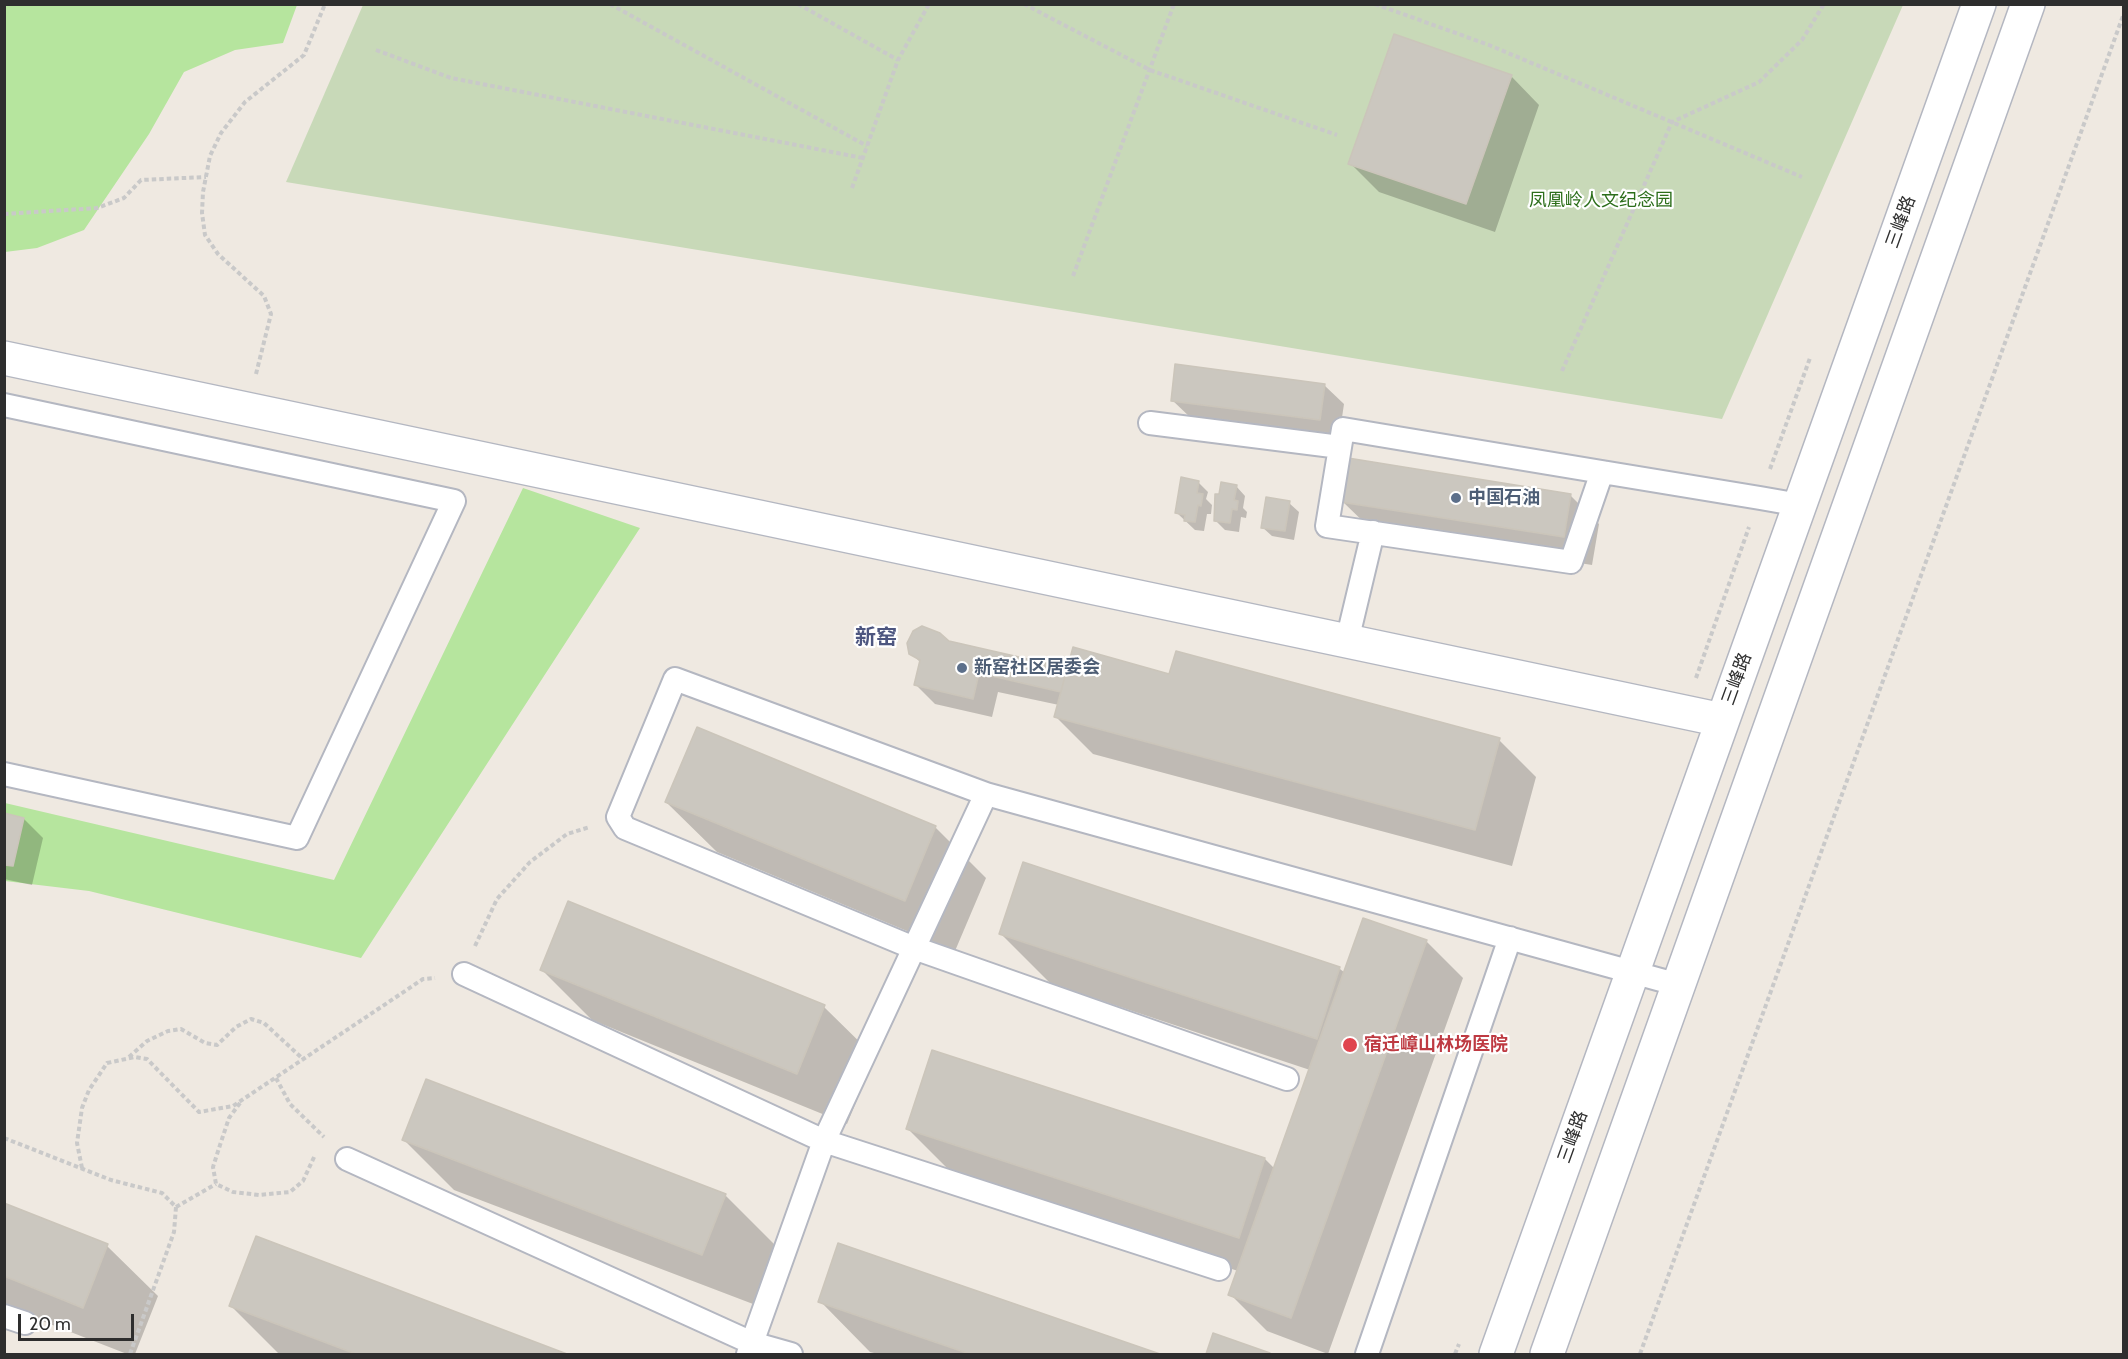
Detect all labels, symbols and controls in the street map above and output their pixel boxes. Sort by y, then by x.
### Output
park label: 凤凰岭人文纪念园 [1529,190,1673,212]
street label: 三峰路 [1882,193,1920,251]
place label: 中国石油 [1468,487,1540,509]
marker: 中国石油 [1449,491,1463,505]
district label: 新窑 [855,625,897,651]
street label: 三峰路 [1718,650,1756,708]
place label: 新窑社区居委会 [974,657,1100,679]
marker: 新窑社区居委会 [955,661,969,675]
place label: 宿迁嶂山林场医院 [1364,1034,1508,1056]
marker: 宿迁嶂山林场医院 [1341,1036,1359,1054]
street label: 三峰路 [1554,1108,1592,1166]
scale bar [21,1302,136,1340]
text: 20 m [29,1313,71,1335]

